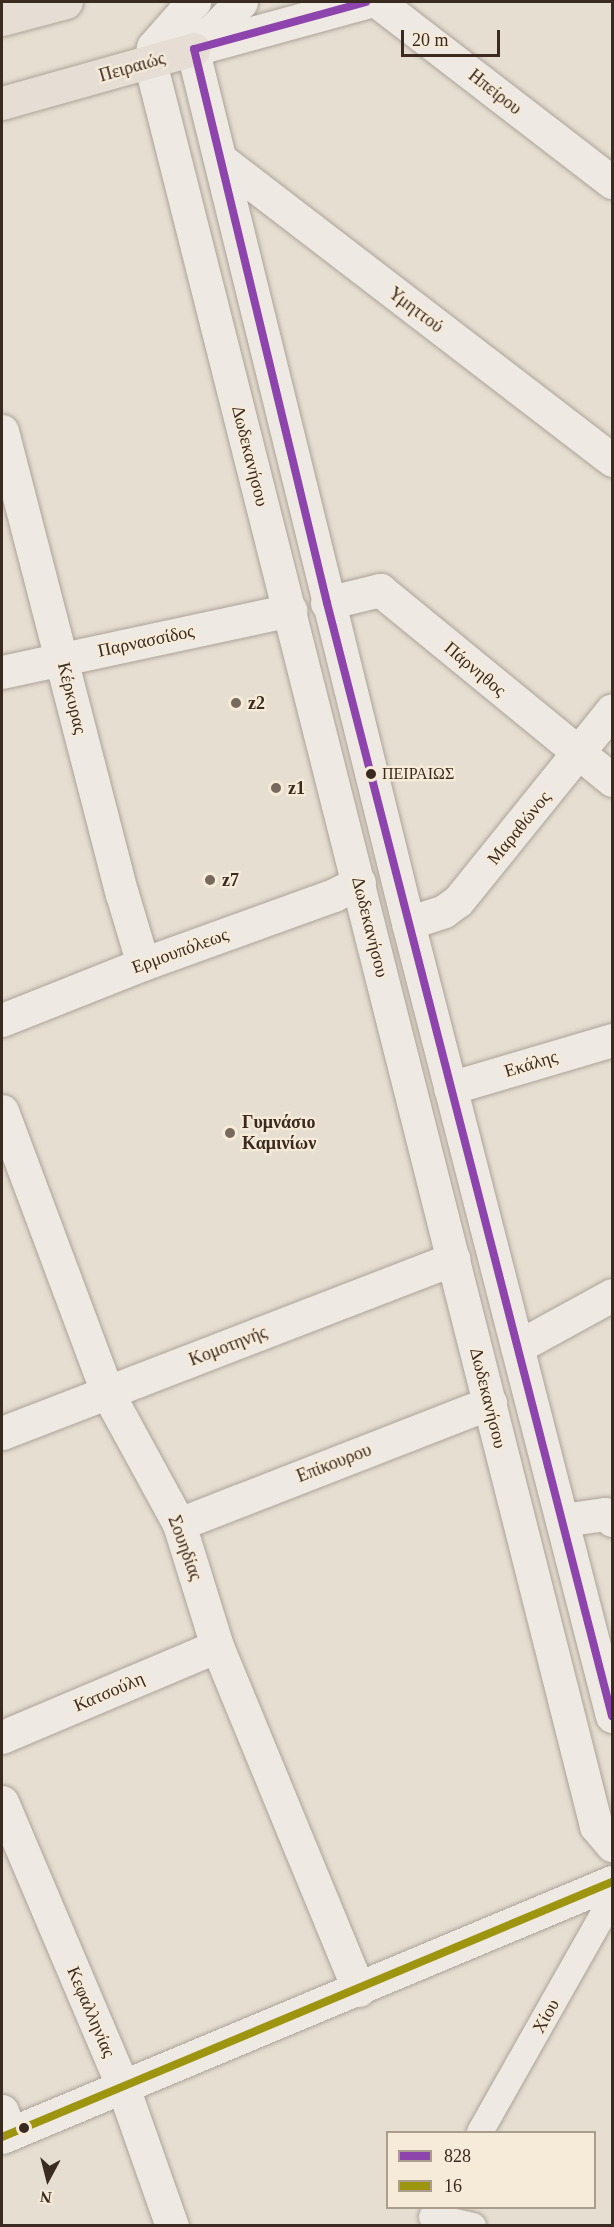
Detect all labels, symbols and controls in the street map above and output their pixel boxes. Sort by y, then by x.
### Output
scale bar [404,18,503,56]
text: 20 m [412,30,449,50]
street label: Πειραιώς [97,47,167,87]
street label: Ηπείρου [464,65,526,119]
street label: Υμηττού [384,282,448,338]
street label: Δωδεκανήσου [227,403,273,509]
street label: Παρνασσίδος [96,620,196,662]
street label: Πάρνηθος [440,637,510,701]
street label: Κέρκυρας [53,660,91,736]
place label: z2 [248,692,265,714]
marker: z2 [229,696,243,710]
place label: ΠΕΙΡΑΙΩΣ [382,764,454,784]
marker: ΠΕΙΡΑΙΩΣ [365,768,377,780]
place label: z1 [288,777,305,799]
marker: z1 [269,781,283,795]
street label: Μαραθώνος [483,787,555,869]
place label: z7 [222,869,239,891]
marker: z7 [203,873,217,887]
street label: Δωδεκανήσου [347,874,393,980]
street label: Ερμουπόλεως [129,924,231,978]
street label: Εκάλης [502,1046,560,1082]
place label: Γυμνάσιο Καμινίων [242,1112,316,1154]
marker: Γυμνάσιο Καμινίων [223,1126,237,1140]
street label: Κομοτηνής [186,1321,270,1371]
street label: Δωδεκανήσου [465,1345,511,1451]
street label: Επίκουρου [294,1439,374,1487]
street label: Σουηδίας [163,1513,207,1583]
street label: Κατσούλη [70,1667,148,1717]
street label: Κεφαλληνίας [62,1963,120,2061]
street label: Χίου [528,1995,564,2037]
unlabelled marker [18,2122,30,2134]
legend [386,2131,596,2209]
text: 828 [444,2146,471,2166]
north arrow [18,2149,78,2209]
text: 16 [444,2176,462,2196]
text: N [39,2188,53,2207]

